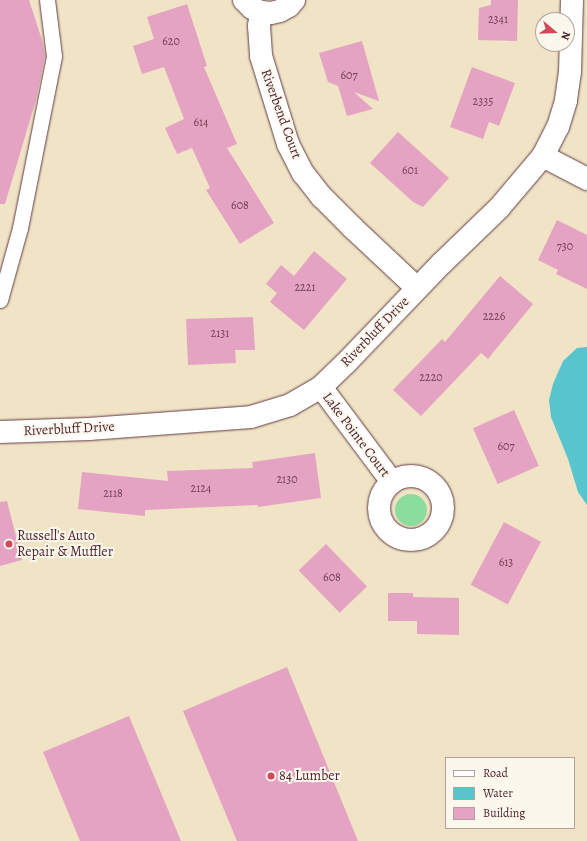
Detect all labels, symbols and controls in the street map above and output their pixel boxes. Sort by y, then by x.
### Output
north arrow [535,12,575,52]
house number: 2341 [488,13,508,27]
text: N [557,30,574,42]
house number: 620 [162,35,180,49]
street label: Riverbend Court [257,67,305,161]
house number: 607 [341,69,357,83]
house number: 2335 [473,95,493,109]
house number: 614 [193,116,209,130]
house number: 601 [402,164,418,178]
house number: 608 [231,199,249,213]
house number: 730 [557,240,573,254]
house number: 2221 [294,281,316,295]
street label: Riverbluff Drive [337,293,413,371]
house number: 2226 [483,310,505,324]
house number: 2131 [211,327,229,341]
house number: 2220 [419,371,443,385]
street label: Lake Pointe Court [319,389,393,481]
street label: Riverbluff Drive [23,418,115,440]
house number: 607 [498,440,514,454]
house number: 2130 [276,473,298,487]
house number: 2124 [191,482,211,496]
house number: 2118 [103,487,123,501]
place label: Russell's Auto Repair & Muffler [17,528,113,560]
marker: Russell's Auto Repair & Muffler [4,539,14,549]
house number: 613 [499,556,513,570]
house number: 608 [323,571,341,585]
legend [445,757,575,829]
text: Road [483,765,508,781]
place label: 84 Lumber [279,768,340,784]
marker: 84 Lumber [266,771,276,781]
text: Water [483,785,513,801]
text: Building [483,805,525,821]

